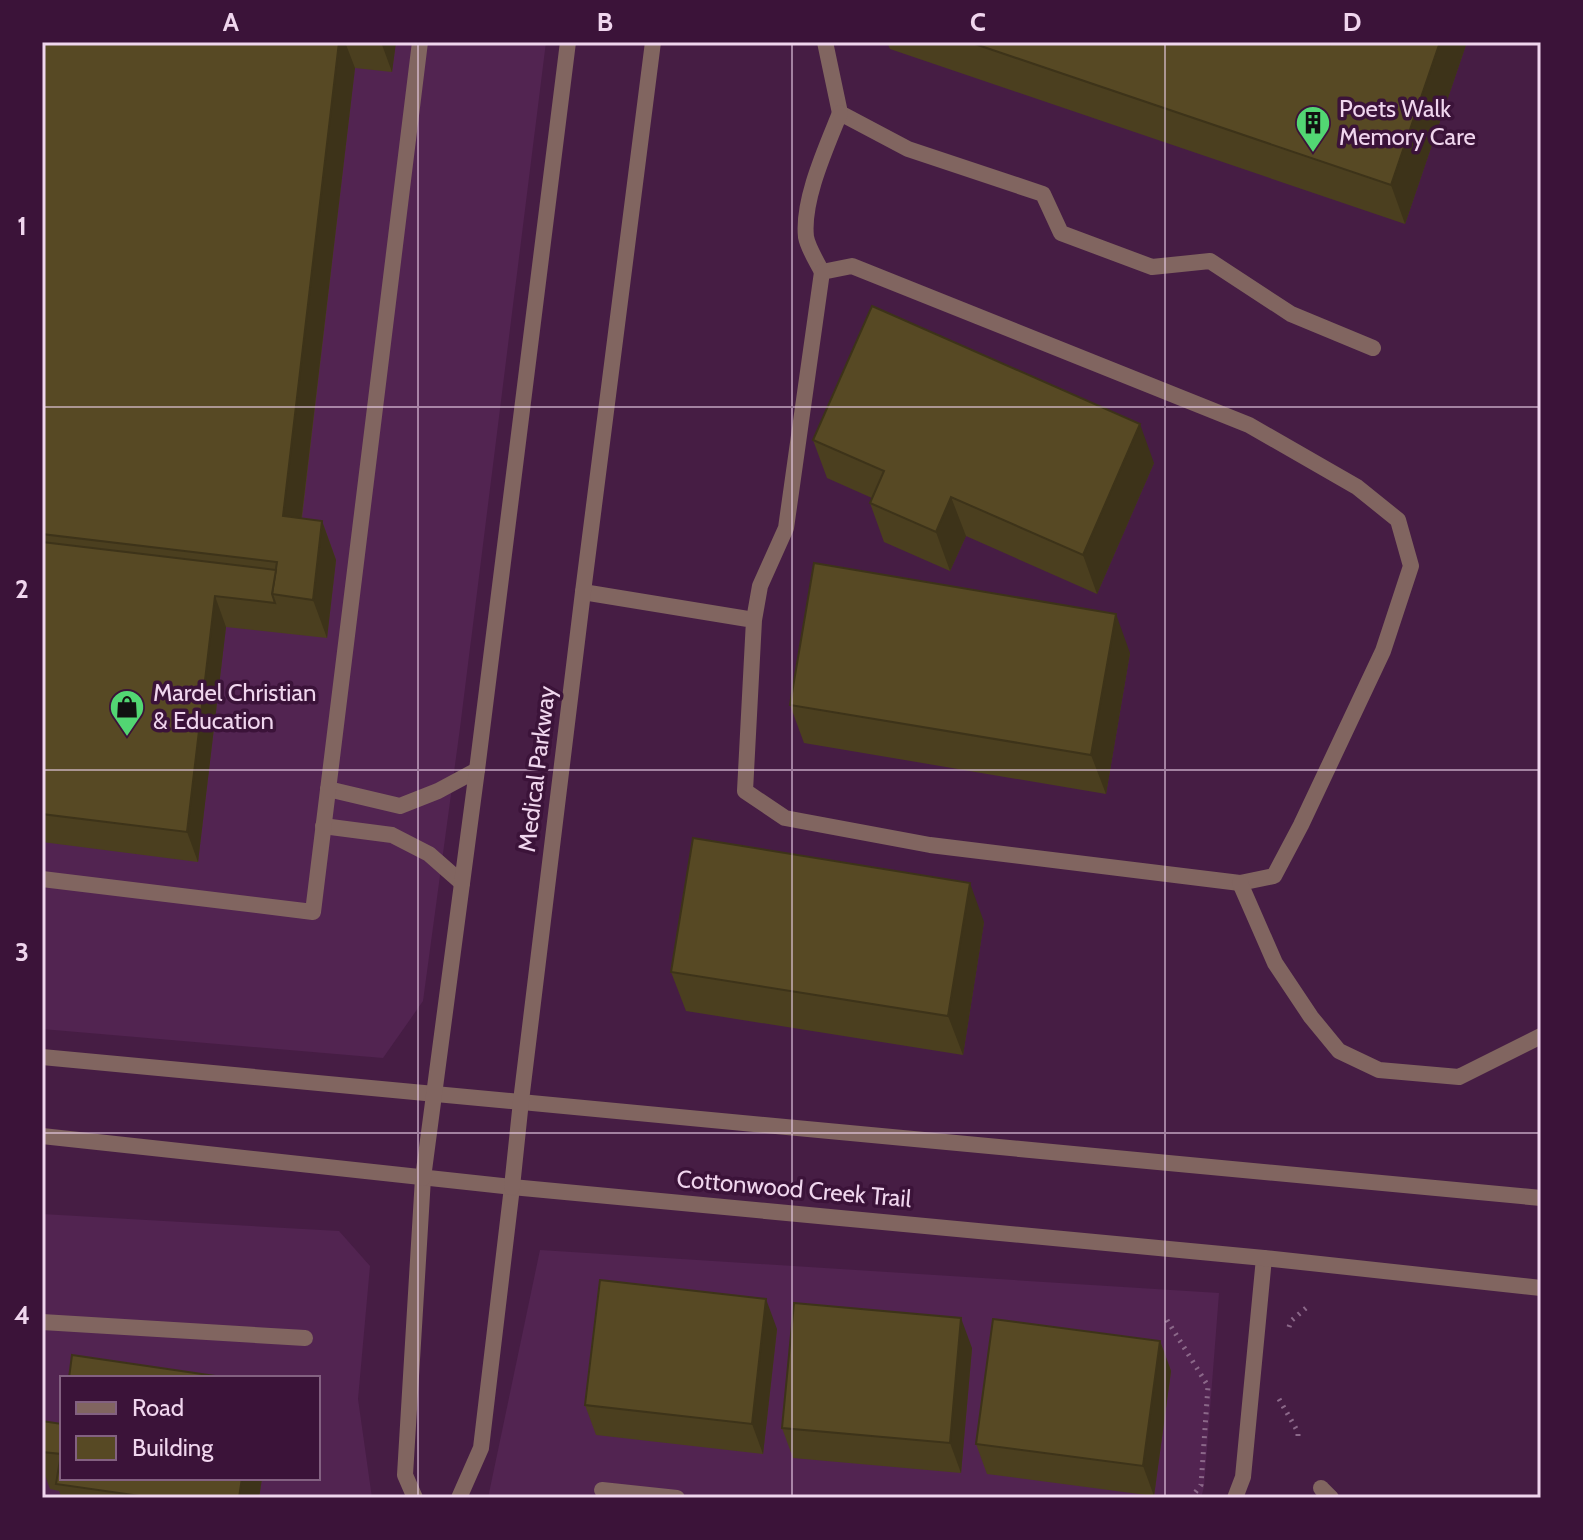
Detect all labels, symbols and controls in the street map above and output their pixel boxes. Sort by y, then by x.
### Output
text: A [223,6,240,38]
text: B [597,6,613,38]
text: C [970,6,986,38]
text: D [1343,6,1361,38]
place label: Poets Walk Memory Care [1339,94,1476,151]
building icon: Poets Walk Memory Care [1294,104,1332,154]
text: 1 [17,210,27,242]
text: 2 [15,573,29,605]
place label: Mardel Christian & Education [153,678,316,735]
street label: Medical Parkway [512,684,561,854]
shop icon: Mardel Christian & Education [108,688,146,738]
text: 3 [15,936,29,968]
street label: Cottonwood Creek Trail [676,1164,913,1213]
text: 4 [14,1299,30,1331]
legend [60,1376,320,1480]
text: Road [132,1393,184,1422]
text: Building [132,1433,214,1462]

